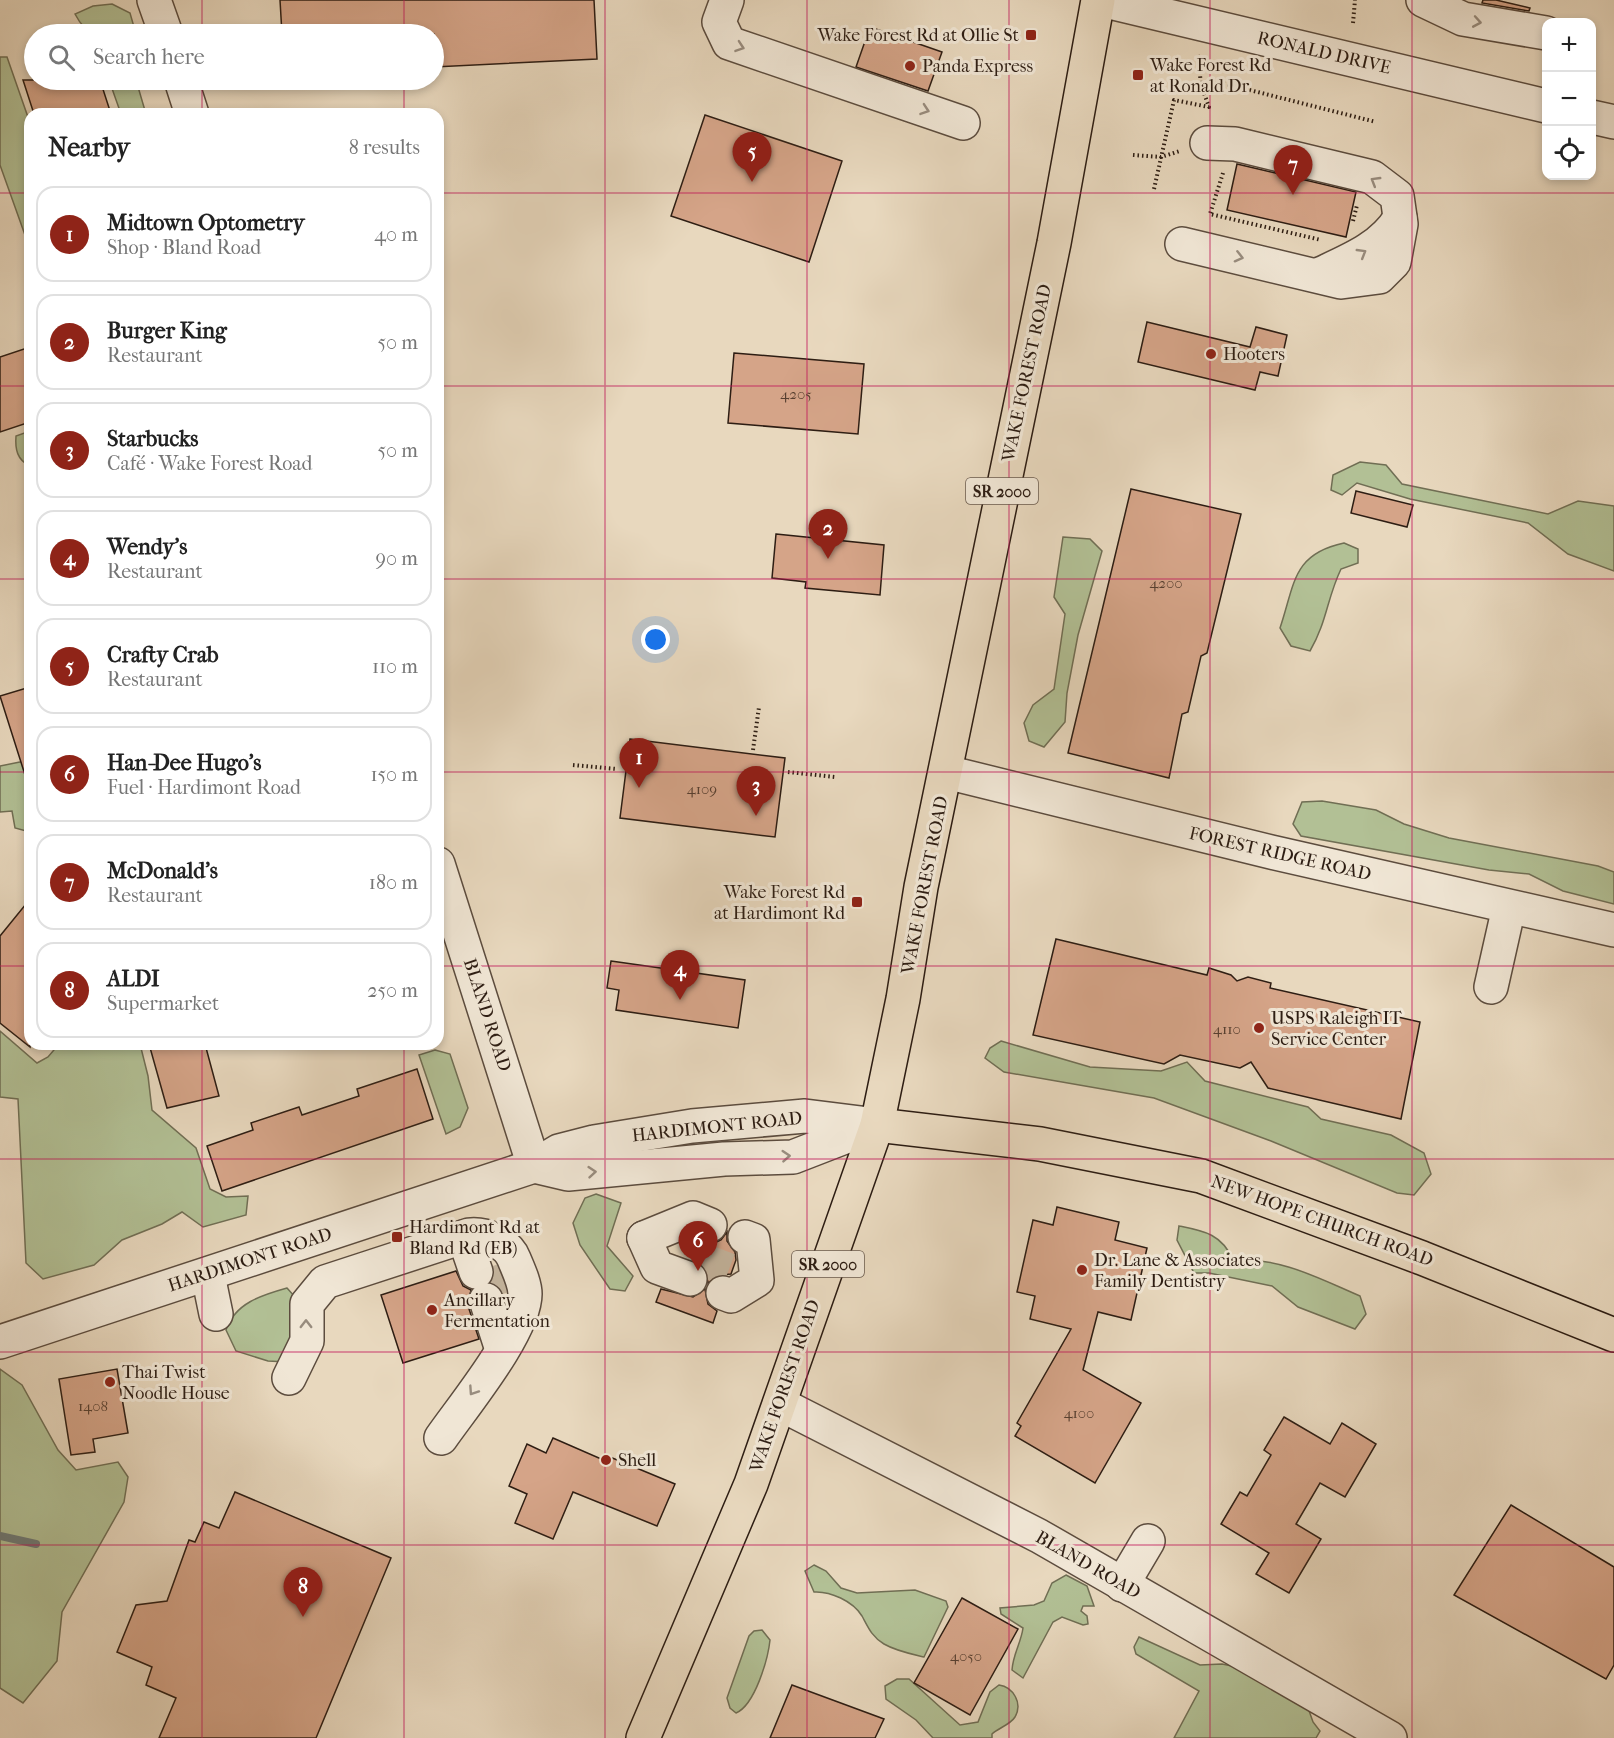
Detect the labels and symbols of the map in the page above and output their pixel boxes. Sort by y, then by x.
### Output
one-way arrow [1472,15,1482,27]
place label: Wake Forest Rd at Ollie St [816,25,1020,46]
street label: RONALD DRIVE [1255,27,1393,79]
marker: Wake Forest Rd at Ollie St [1024,28,1038,42]
one-way arrow [734,39,745,52]
place label: Wake Forest Rd at Ronald Dr [1149,55,1271,97]
place label: Panda Express [922,56,1033,77]
marker: Panda Express [903,59,917,73]
marker: Wake Forest Rd at Ronald Dr [1131,68,1145,82]
one-way arrow [919,102,930,115]
pin: 5 [732,132,771,182]
pin: 7 [1274,146,1312,195]
one-way arrow [1371,177,1381,188]
one-way arrow [1356,249,1366,260]
one-way arrow [1234,250,1244,263]
street label: WAKE FOREST ROAD [998,282,1056,465]
place label: Hooters [1223,344,1285,365]
marker: Hooters [1204,347,1218,361]
house number: 4205 [780,385,812,403]
road number: SR 2000 [966,478,1038,504]
pin: 2 [808,510,848,559]
house number: 4200 [1149,574,1183,592]
your location [641,625,670,654]
pin: 1 [620,738,658,788]
pin: 3 [736,766,776,816]
house number: 4109 [687,780,717,798]
street label: WAKE FOREST ROAD [897,794,953,977]
street label: FOREST RIDGE ROAD [1187,823,1373,885]
place label: Wake Forest Rd at Hardimont Rd [714,882,845,924]
marker: Wake Forest Rd at Hardimont Rd [850,895,864,909]
pin: 4 [660,950,700,1000]
street label: BLAND ROAD [459,956,515,1074]
place label: USPS Raleigh IT Service Center [1271,1008,1403,1050]
house number: 4110 [1213,1020,1241,1038]
marker: USPS Raleigh IT Service Center [1252,1021,1266,1035]
street label: HARDIMONT ROAD [631,1108,803,1146]
one-way arrow [781,1150,791,1163]
one-way arrow [587,1166,596,1179]
street label: NEW HOPE CHURCH ROAD [1208,1171,1436,1271]
place label: Hardimont Rd at Bland Rd (EB) [409,1217,541,1259]
pin: 6 [678,1222,718,1271]
street label: HARDIMONT ROAD [165,1224,335,1296]
marker: Hardimont Rd at Bland Rd (EB) [390,1230,404,1244]
place label: Dr. Lane & Associates Family Dentistry [1094,1250,1261,1292]
road number: SR 2000 [792,1251,864,1277]
marker: Dr. Lane & Associates Family Dentistry [1075,1263,1089,1277]
place label: Ancillary Fermentation [443,1290,551,1332]
street label: WAKE FOREST ROAD [745,1297,824,1476]
marker: Ancillary Fermentation [425,1303,439,1317]
one-way arrow [300,1319,313,1328]
place label: Thai Twist Noodle House [122,1362,230,1404]
marker: Thai Twist Noodle House [103,1375,117,1389]
one-way arrow [469,1385,480,1396]
house number: 1408 [78,1397,108,1415]
house number: 4100 [1064,1404,1094,1422]
place label: Shell [618,1450,656,1471]
marker: Shell [599,1453,613,1467]
street label: BLAND ROAD [1032,1527,1144,1603]
pin: 8 [284,1568,322,1617]
house number: 4050 [950,1647,982,1665]

